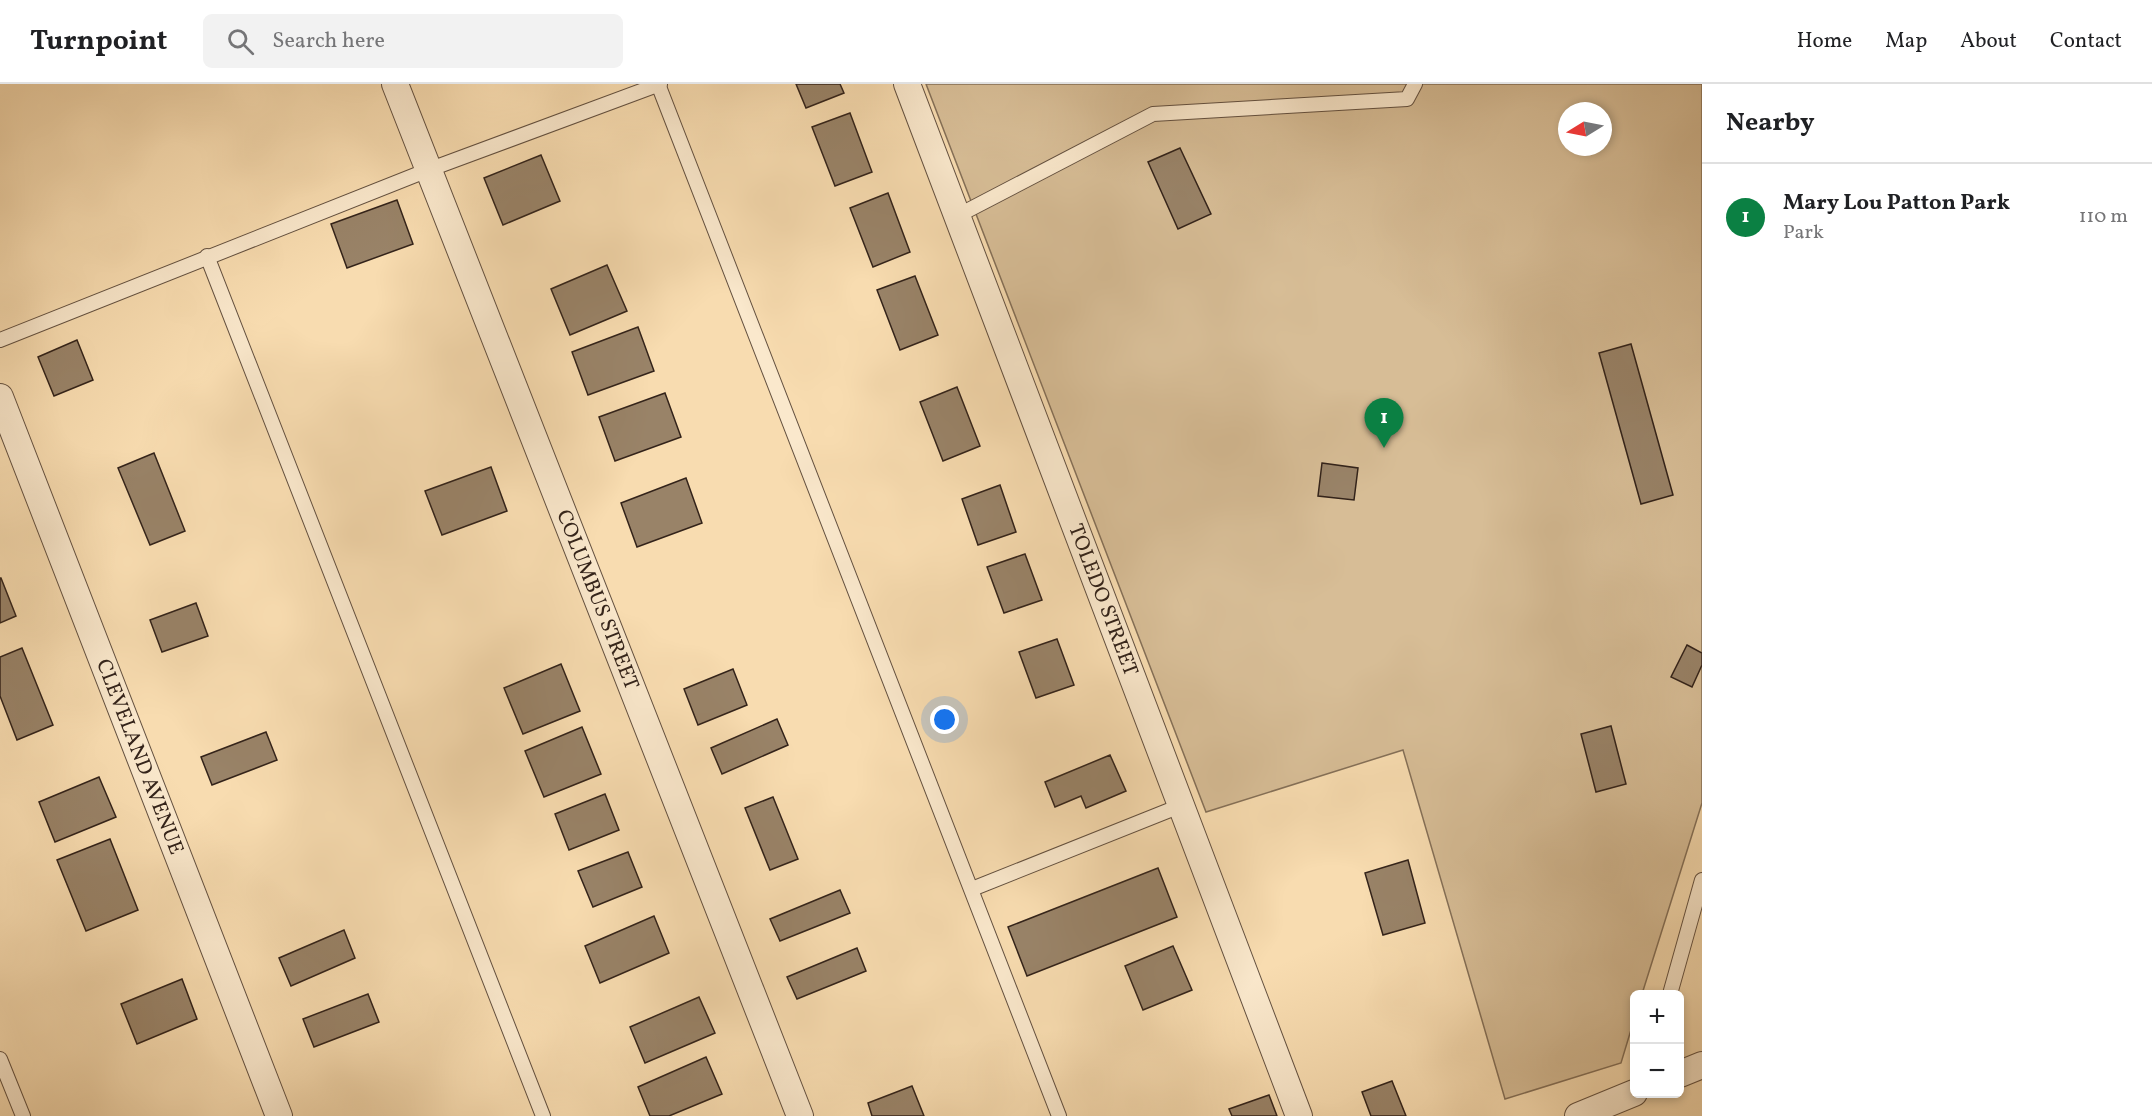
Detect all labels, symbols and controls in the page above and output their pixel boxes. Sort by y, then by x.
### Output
search box [203,14,623,68]
text: Turnpoint [30,22,167,61]
icon: search [224,25,257,58]
text: Search here [272,26,385,57]
text: Home [1797,27,1852,56]
text: Map [1885,27,1927,56]
text: About [1960,27,2017,56]
text: Contact [2050,27,2122,56]
north arrow [1558,102,1612,156]
text: Nearby [1726,105,1815,141]
text: Mary Lou Patton Park [1783,188,2010,219]
text: 1 [1741,203,1750,231]
text: 110 m [2079,203,2128,231]
text: Park [1783,219,1824,247]
pin: 1 [1364,398,1404,448]
street label: COLUMBUS STREET [549,505,646,694]
street label: TOLEDO STREET [1061,520,1145,680]
street label: CLEVELAND AVENUE [89,655,191,859]
your location [930,705,959,734]
map controls [1630,990,1684,1098]
button: + [1630,990,1684,1044]
button: − [1630,1044,1684,1098]

